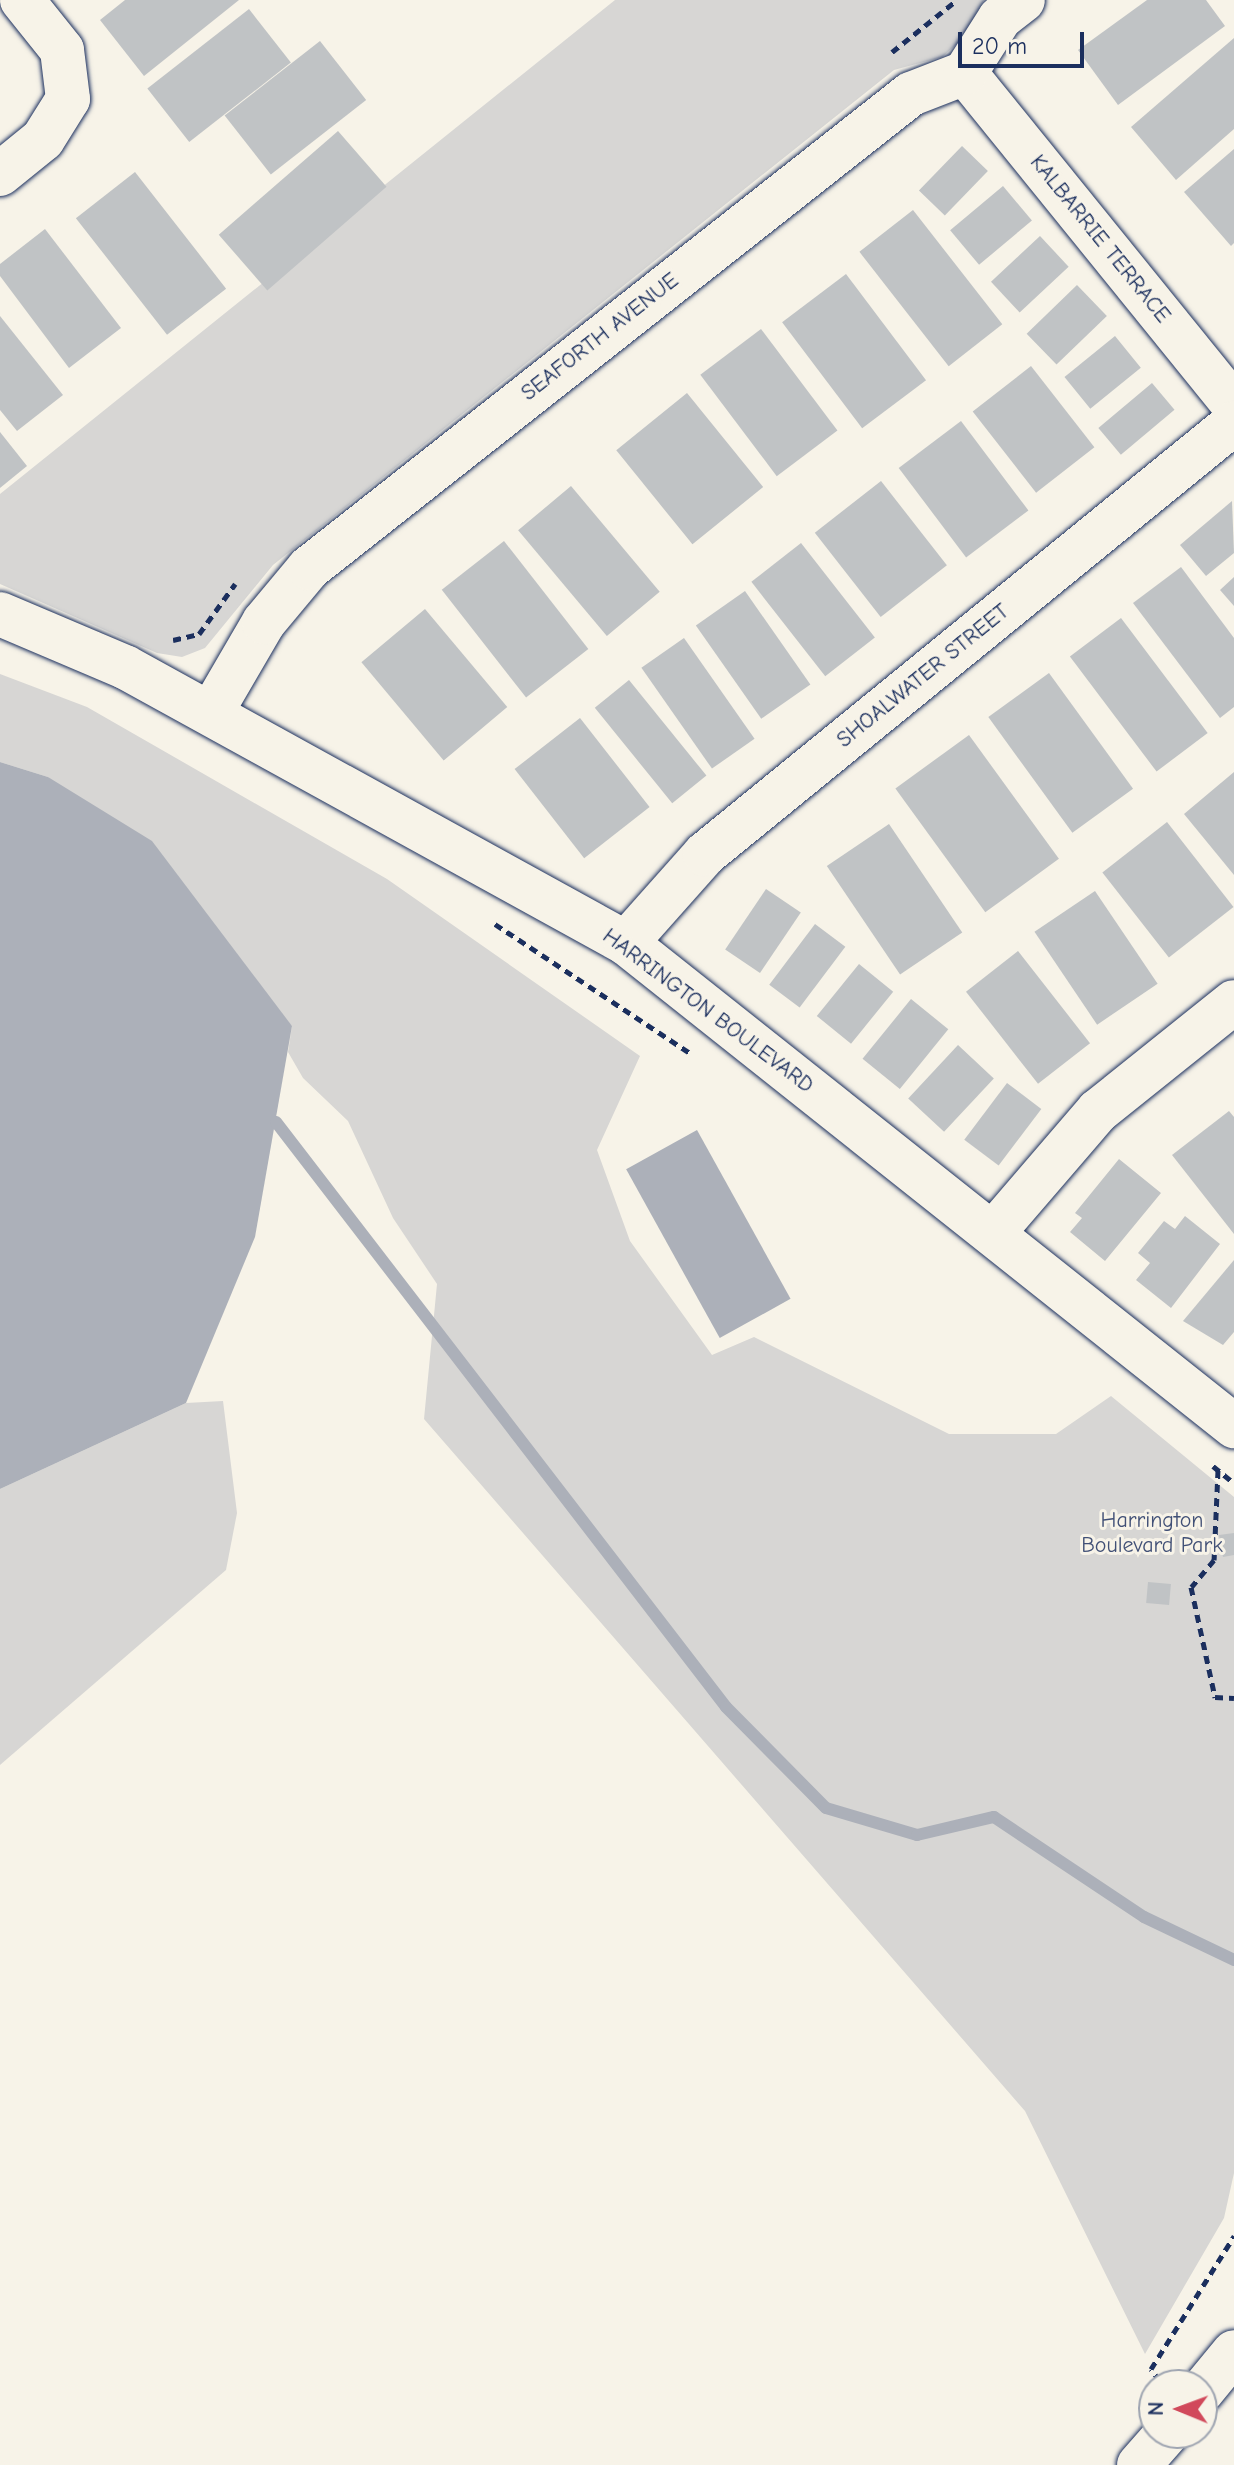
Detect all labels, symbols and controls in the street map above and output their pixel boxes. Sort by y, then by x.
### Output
scale bar [962,16,1088,66]
text: 20 m [972,32,1027,60]
street label: KALBARRIE TERRACE [1024,150,1176,328]
street label: SEAFORTH AVENUE [516,267,684,407]
street label: SHOALWATER STREET [832,599,1014,753]
street label: HARRINGTON BOULEVARD [597,923,819,1099]
park label: Harrington Boulevard Park [1081,1507,1223,1558]
north arrow [1138,2369,1218,2449]
text: N [1143,2401,1169,2416]

